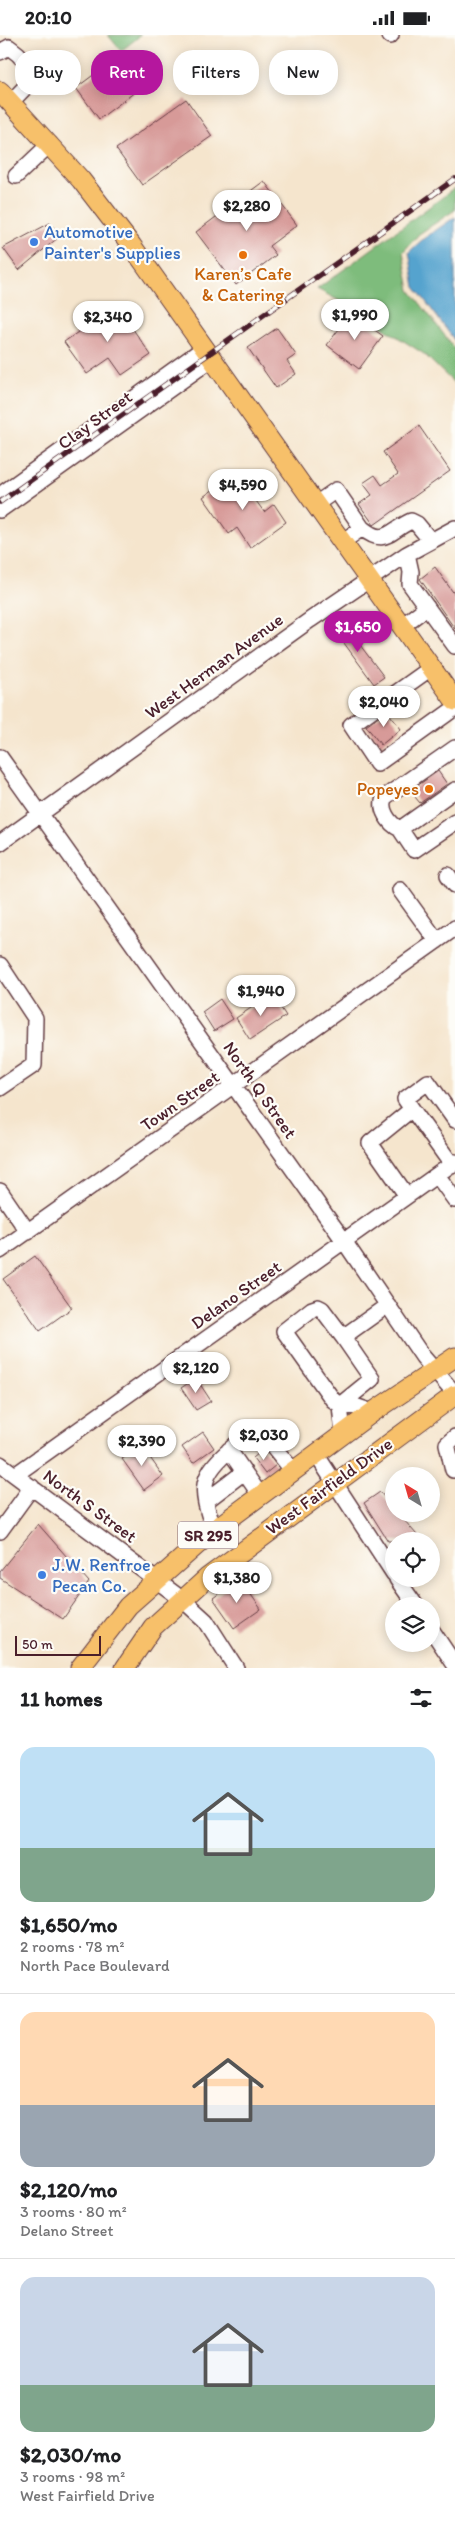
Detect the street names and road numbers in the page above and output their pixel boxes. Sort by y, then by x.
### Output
street label: Clay Street [54,386,137,454]
street label: West Herman Avenue [141,608,287,724]
street label: North Q Street [218,1037,302,1143]
street label: Town Street [136,1066,224,1136]
street label: Delano Street [187,1256,286,1334]
street label: West Fairfield Drive [261,1433,397,1539]
street label: North S Street [39,1465,141,1548]
road number: SR 295 [178,1521,238,1549]

